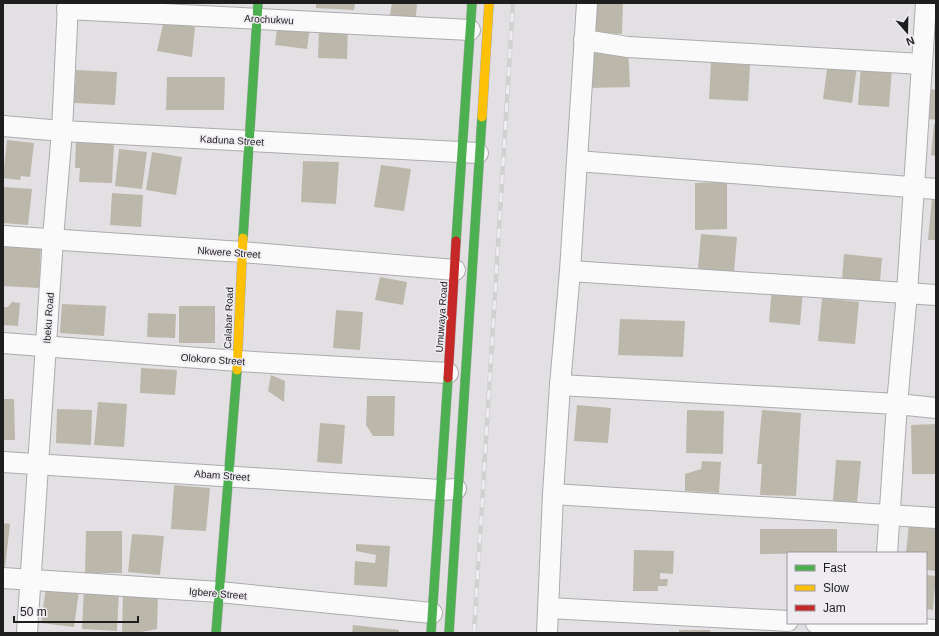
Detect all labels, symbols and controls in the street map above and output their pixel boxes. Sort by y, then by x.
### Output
north arrow [887,12,927,52]
street label: Arochukwu [244,13,294,26]
text: N [905,34,916,48]
street label: Kaduna Street [200,133,264,148]
street label: Nkwere Street [197,245,261,260]
street label: Umuwaya Road [434,281,449,353]
street label: Calabar Road [222,287,235,349]
street label: Ibeku Road [41,292,56,344]
street label: Olokoro Street [180,352,246,367]
street label: Abam Street [194,468,250,483]
legend [787,552,927,624]
text: Fast [823,561,847,575]
text: Slow [823,581,849,595]
street label: Igbere Street [189,585,247,602]
scale bar [14,598,138,624]
text: Jam [823,601,846,615]
text: 50 m [20,605,47,619]

